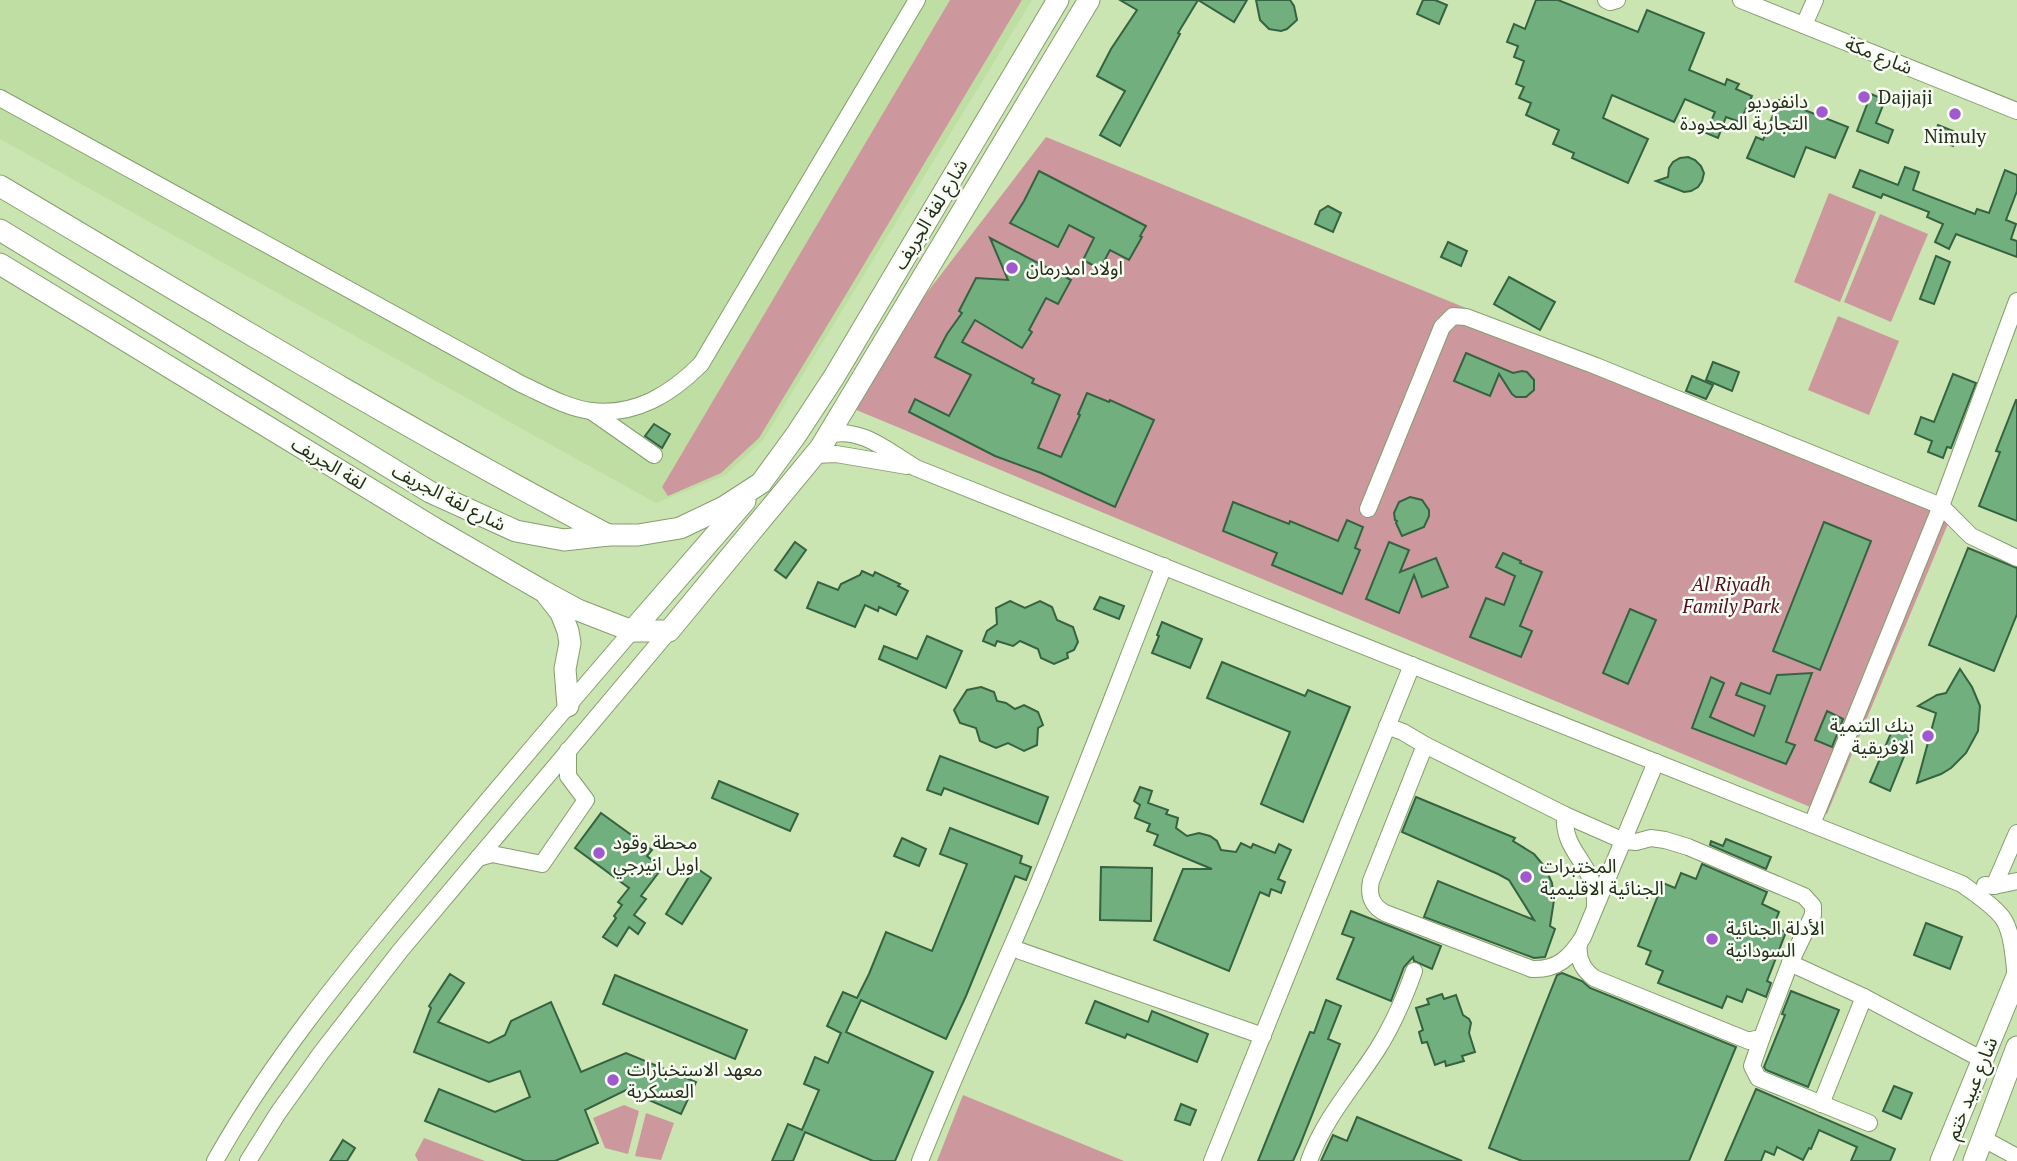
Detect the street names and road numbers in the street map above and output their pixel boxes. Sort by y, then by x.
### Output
street label: شارع مكة [1841,30,1917,81]
street label: شارع لفة الجريف [887,154,974,275]
street label: لفة الجريف [287,430,371,495]
street label: شارع لفة الجريف [387,457,511,538]
street label: شارع عبيد ختم [1939,1033,2005,1144]

